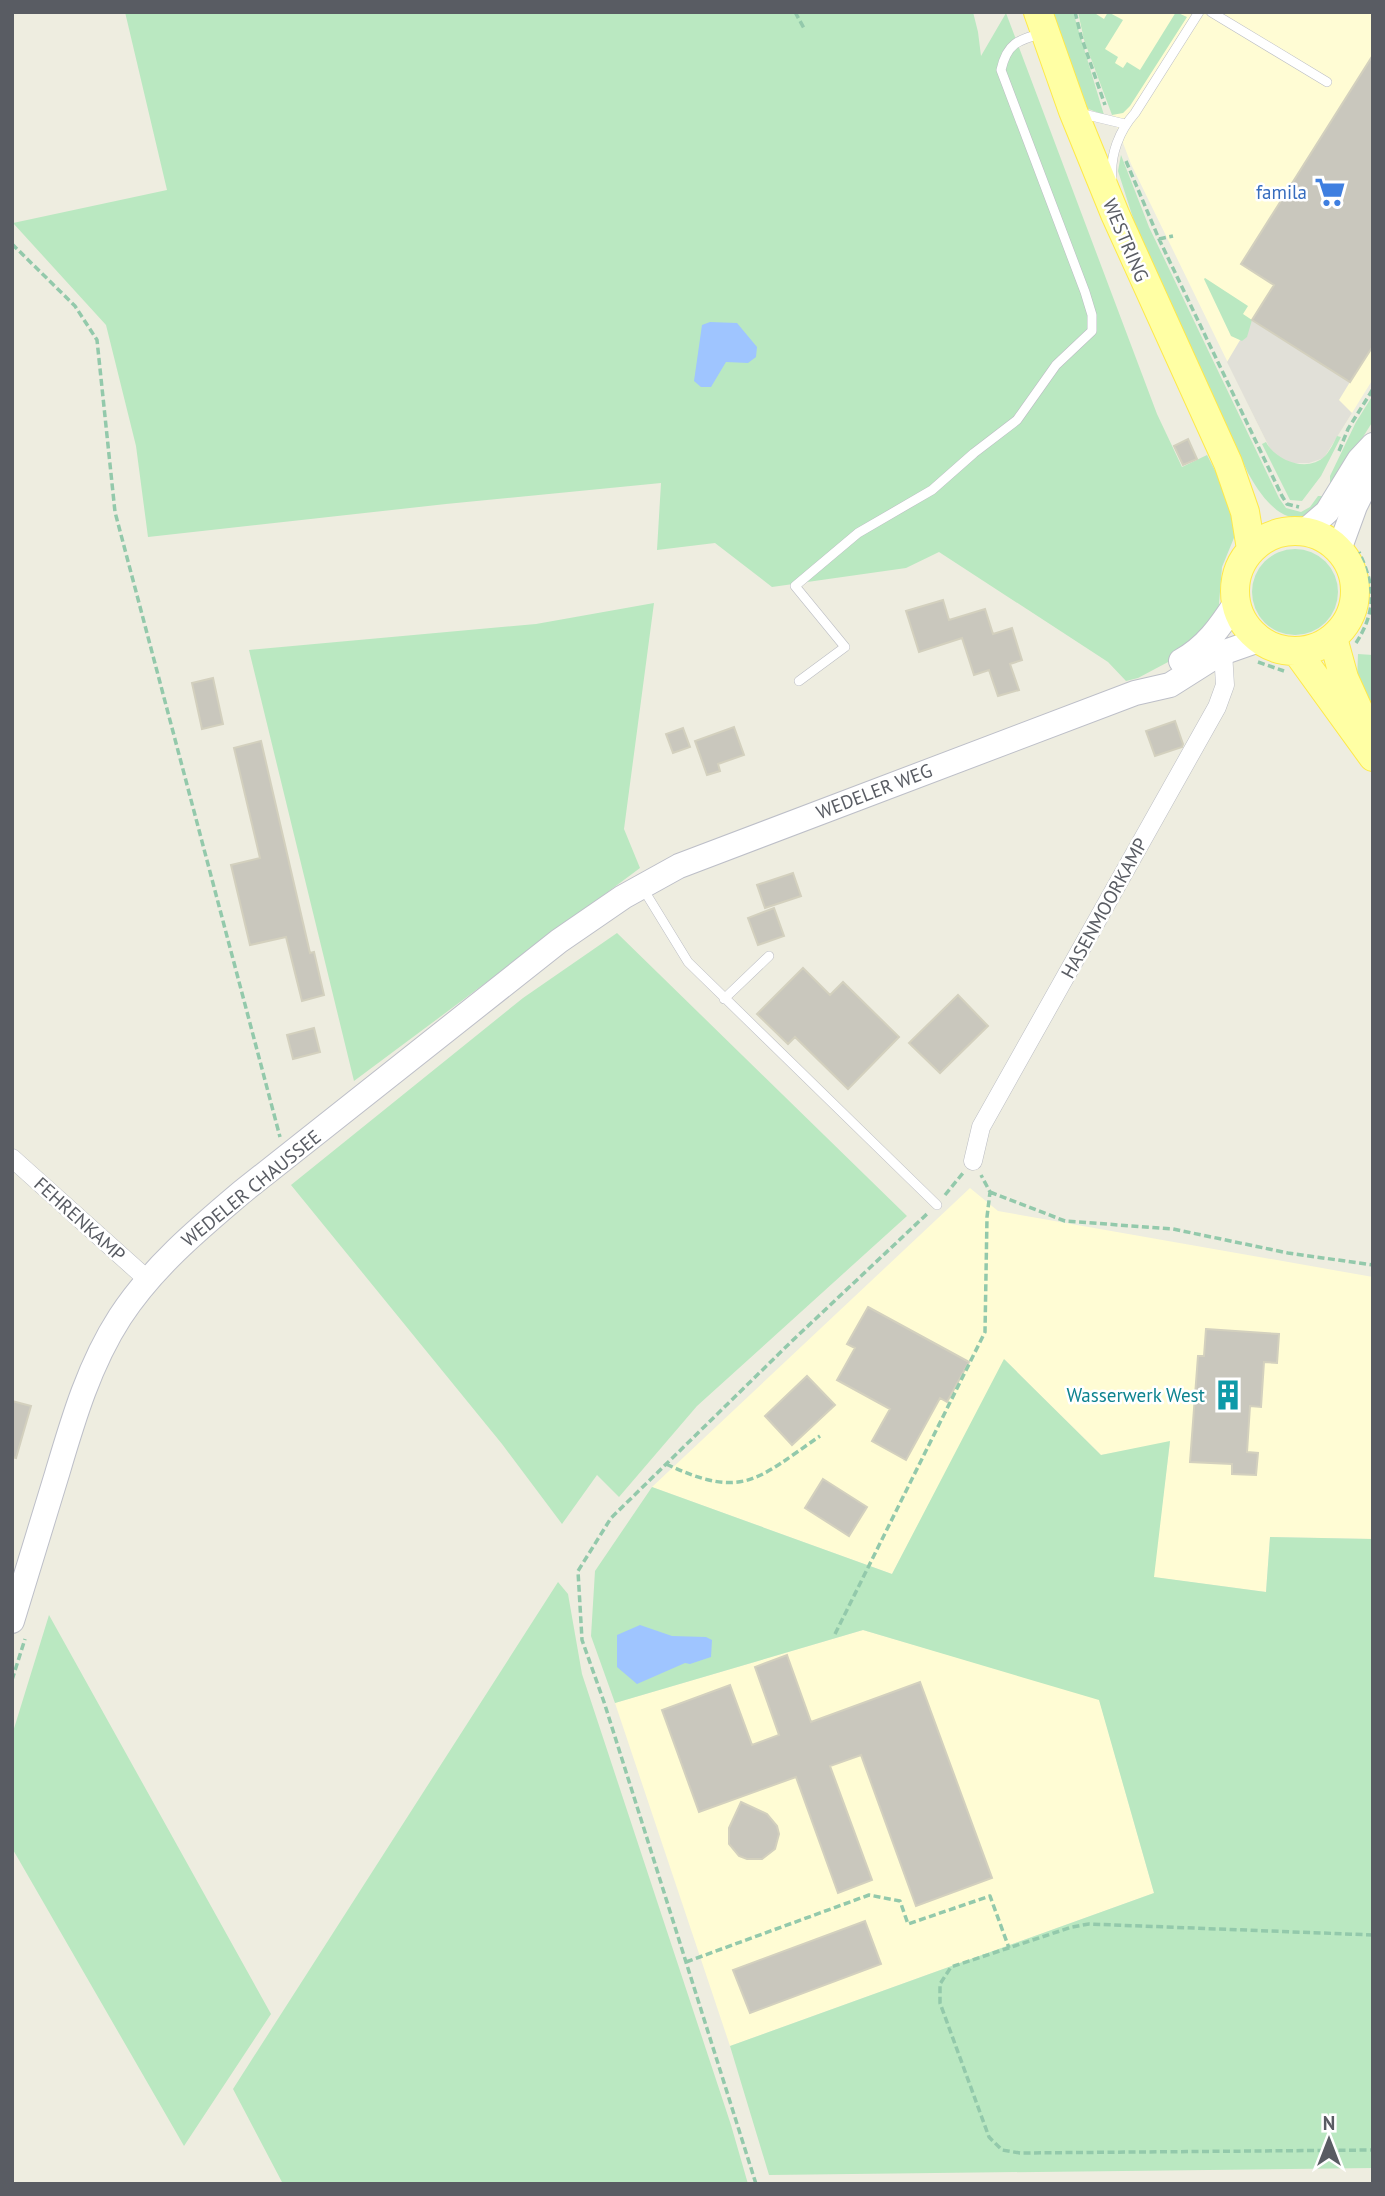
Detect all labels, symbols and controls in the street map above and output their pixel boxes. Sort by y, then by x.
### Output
supermarket icon: famila [1313,175,1347,209]
place label: famila [1256,180,1307,204]
street label: WESTRING [1098,195,1154,285]
street label: WEDELER WEG [813,758,935,824]
street label: HASENMOORKAMP [1055,833,1153,983]
street label: WEDELER CHAUSSEE [176,1124,326,1252]
street label: FEHRENKAMP [29,1172,131,1266]
building icon: Wasserwerk West [1211,1378,1245,1412]
place label: Wasserwerk West [1066,1383,1206,1407]
north arrow [1294,2105,1364,2175]
text: N [1323,2111,1335,2135]

